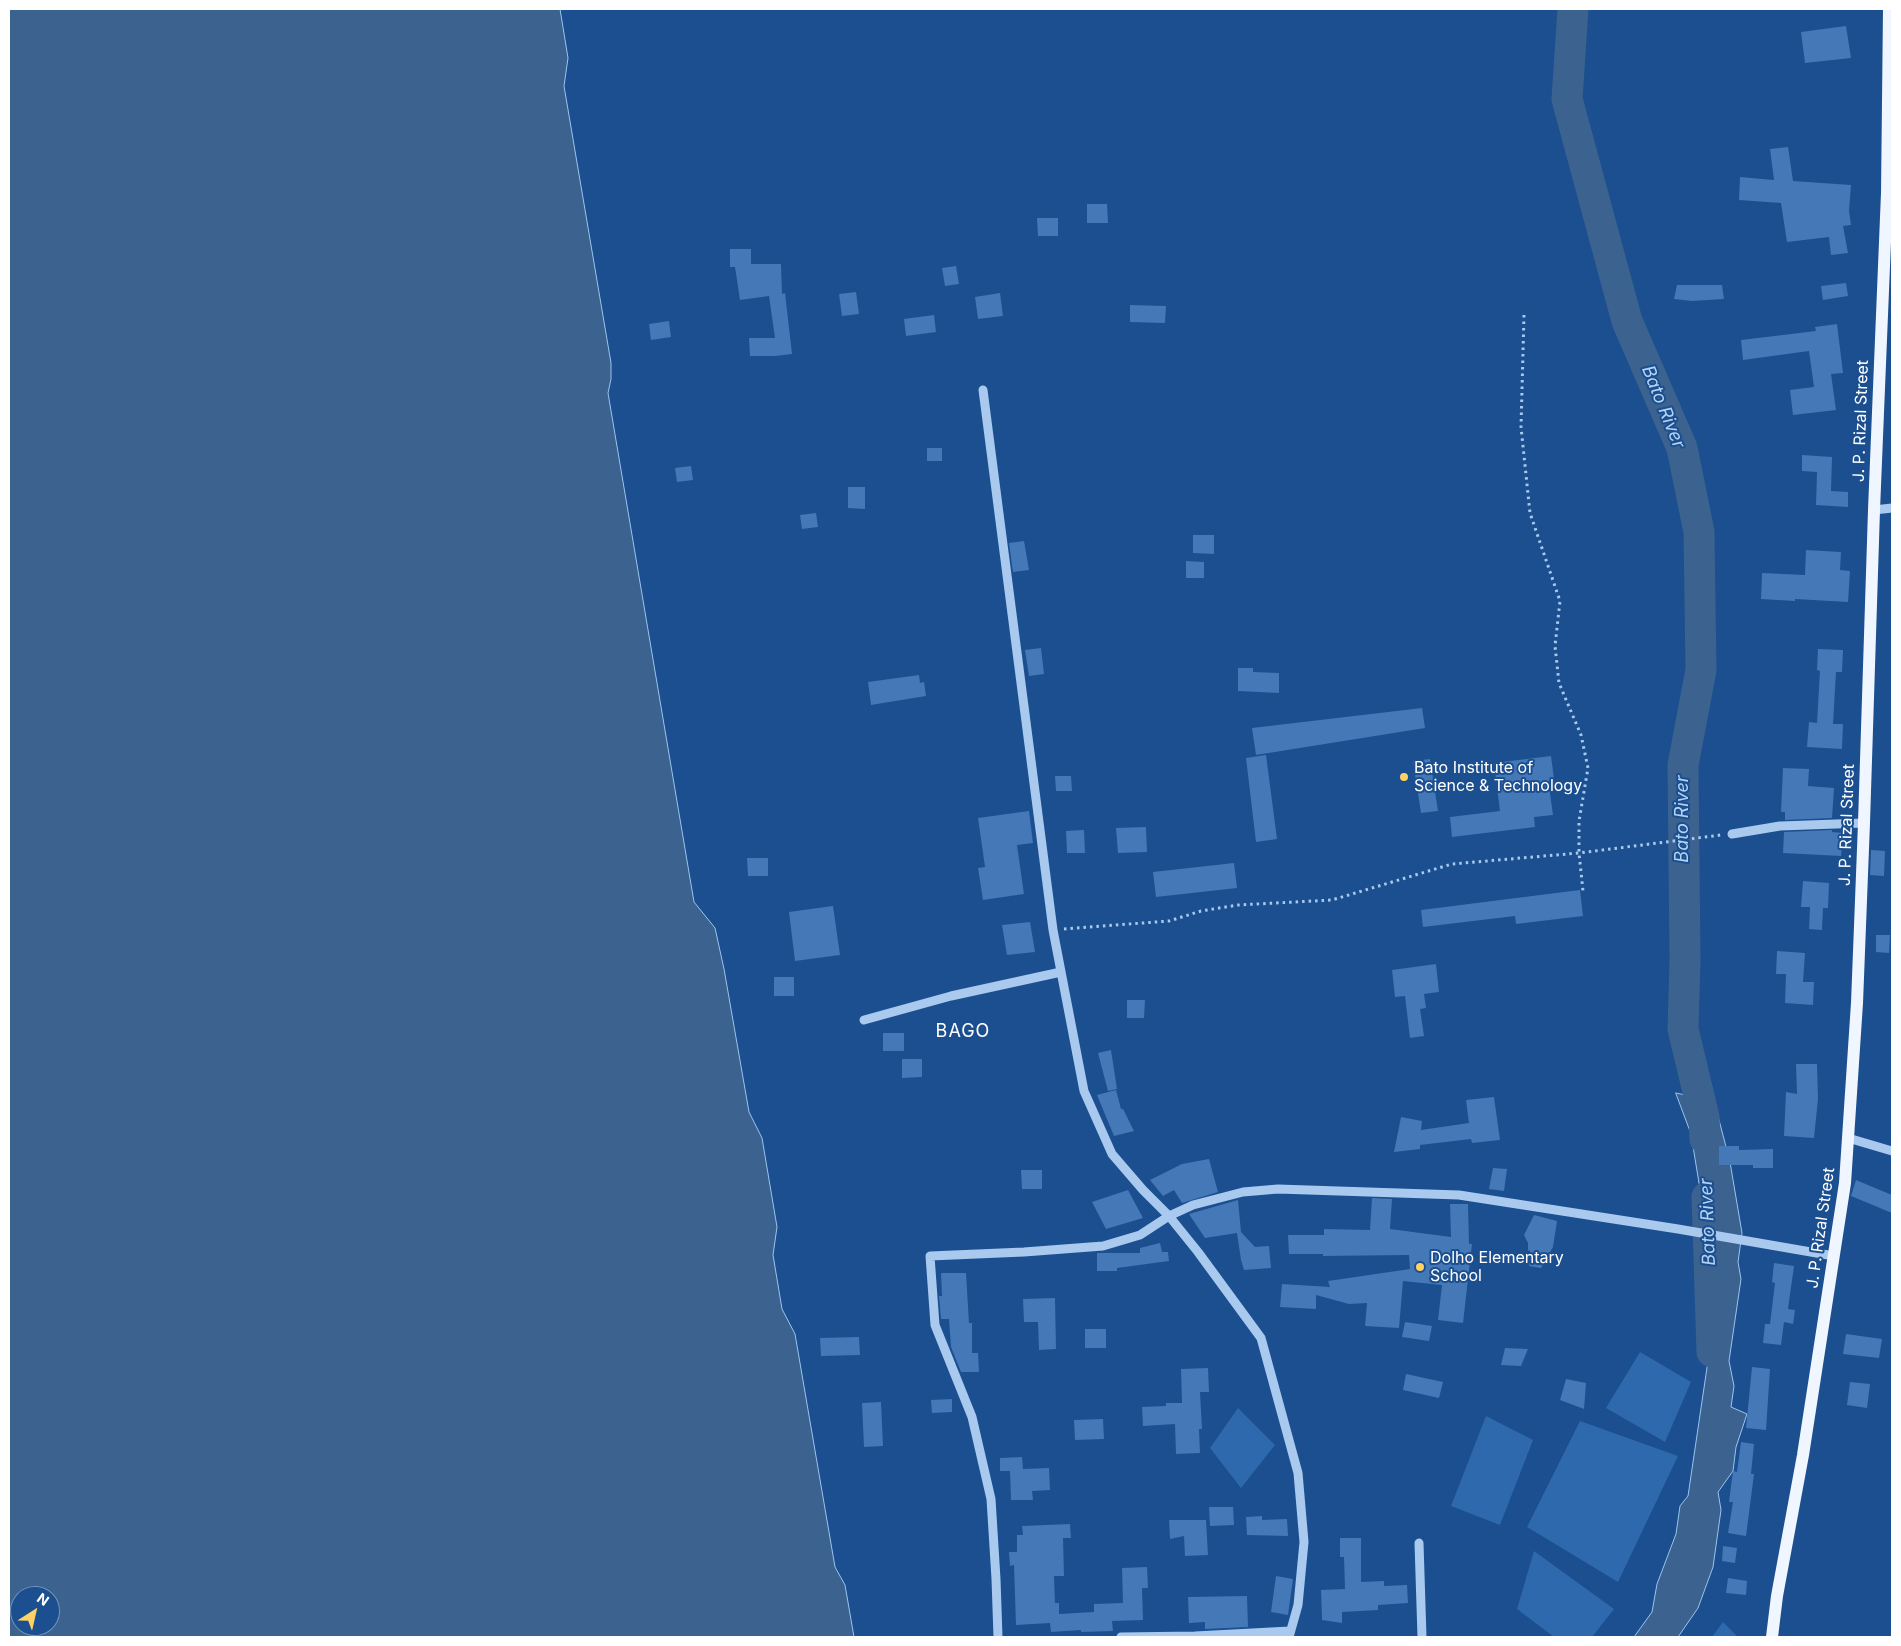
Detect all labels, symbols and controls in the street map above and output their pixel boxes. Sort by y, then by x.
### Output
street label: J. P. Rizal Street [1849,360,1873,482]
water label: Bato River [1637,362,1689,452]
place label: Bato Institute of Science & Technology [1414,758,1582,796]
street label: J. P. Rizal Street [1835,764,1859,886]
marker: Bato Institute of Science & Technology [1398,771,1410,783]
water label: Bato River [1672,775,1694,863]
district label: BAGO [935,1021,991,1043]
street label: J. P. Rizal Street [1803,1166,1839,1290]
water label: Bato River [1696,1178,1720,1266]
place label: Dolho Elementary School [1430,1248,1564,1286]
marker: Dolho Elementary School [1414,1261,1426,1273]
north arrow [10,1586,60,1636]
text: N [34,1589,53,1609]

